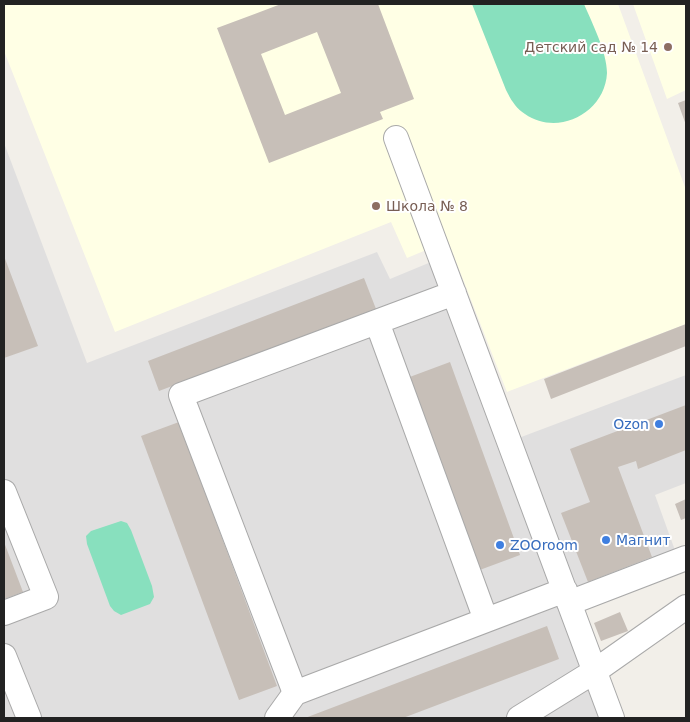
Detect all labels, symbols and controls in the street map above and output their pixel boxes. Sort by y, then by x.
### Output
place label: Детский сад № 14 [524,39,658,55]
marker: Детский сад № 14 [662,41,674,53]
place label: Школа № 8 [386,198,468,214]
marker: Школа № 8 [370,200,382,212]
place label: Ozon [613,416,649,432]
marker: Ozon [653,418,665,430]
place label: Магнит [616,532,670,548]
marker: Магнит [600,534,612,546]
place label: ZOOroom [510,537,578,553]
marker: ZOOroom [494,539,506,551]

